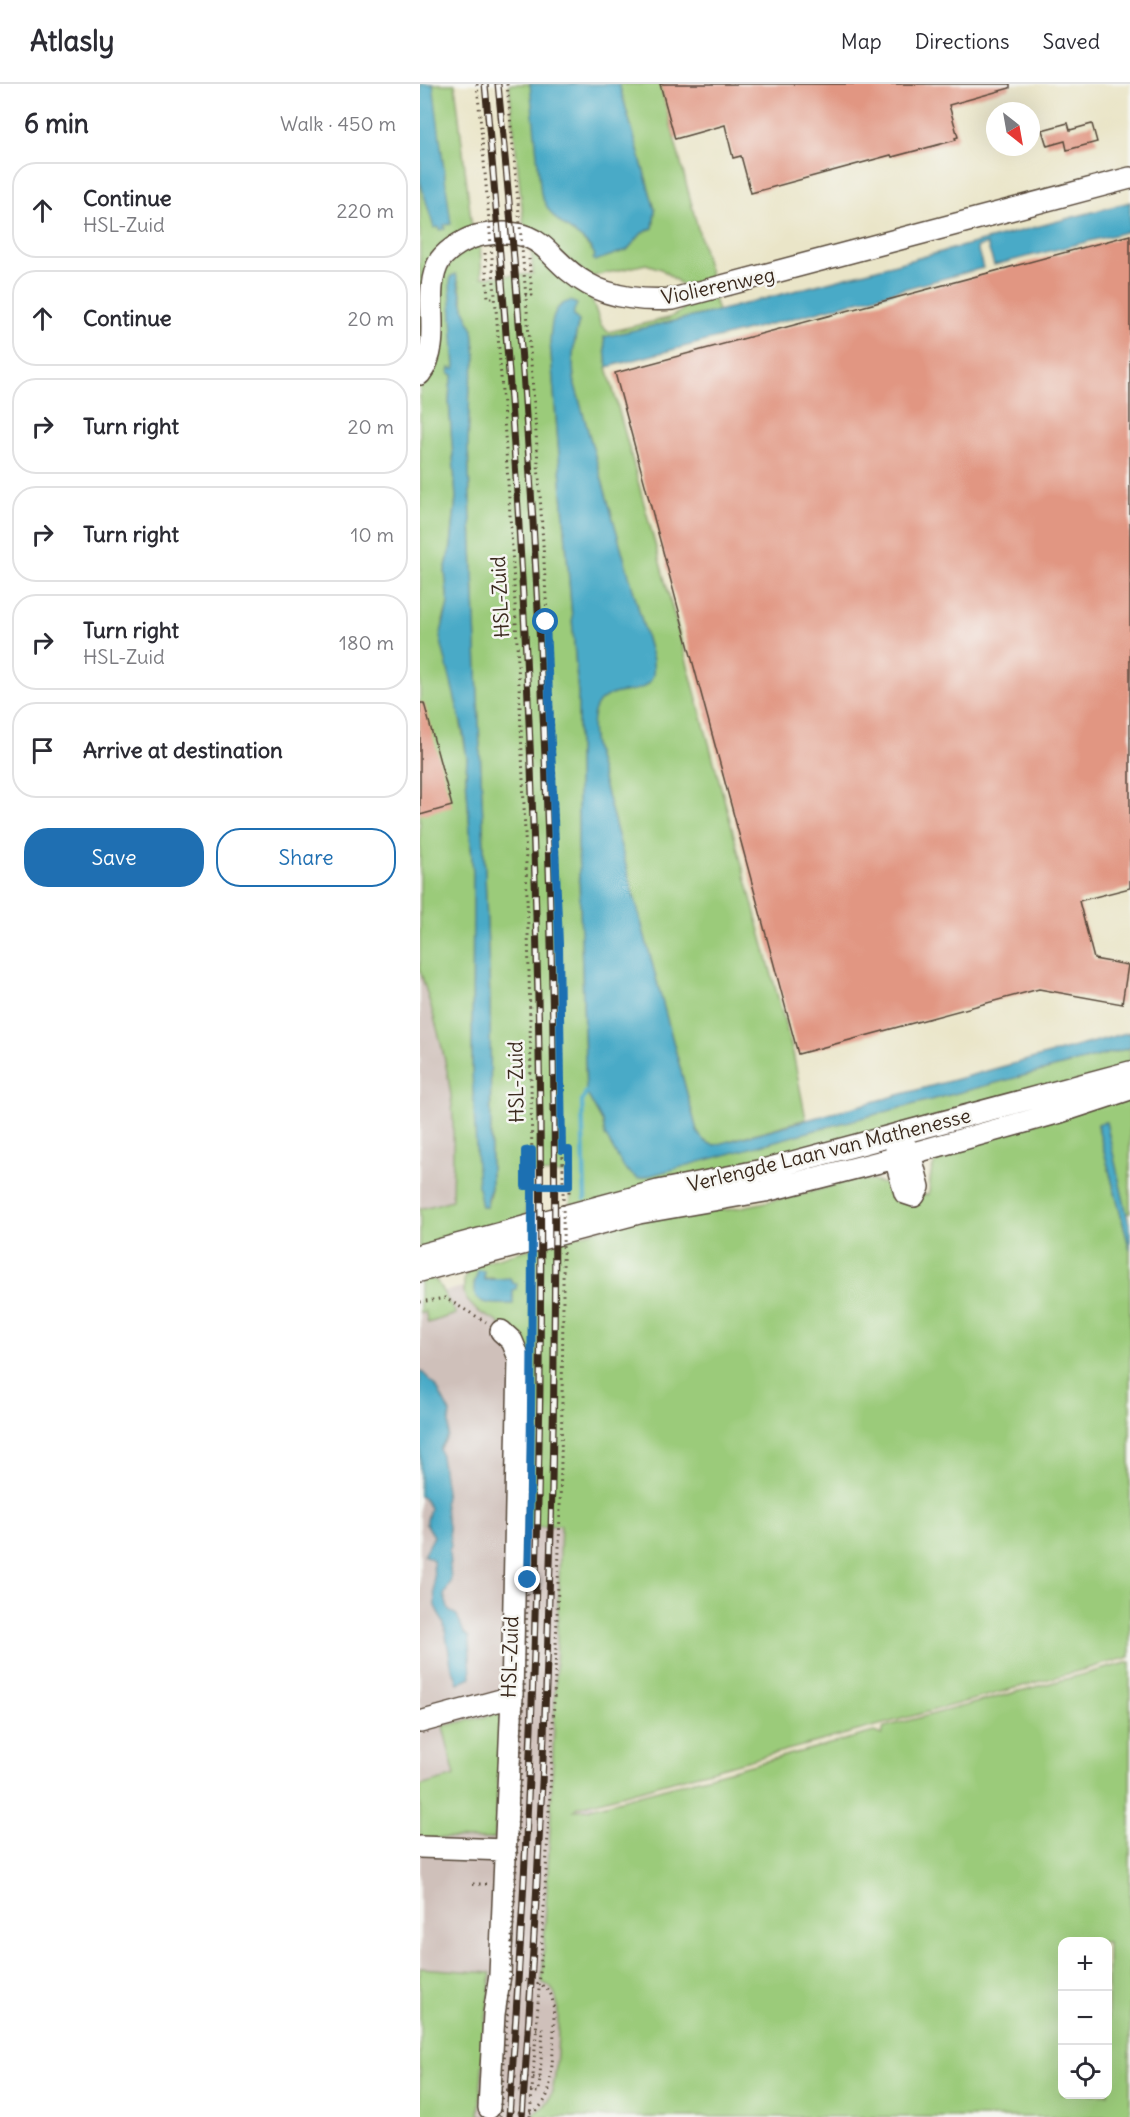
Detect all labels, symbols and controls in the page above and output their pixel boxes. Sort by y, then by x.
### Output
text: Atlasly [30,23,114,59]
text: Map [841,28,882,55]
text: Directions [915,28,1009,55]
text: Saved [1042,28,1100,55]
north arrow [986,102,1040,156]
text: 6 min [24,107,89,140]
text: Walk · 450 m [280,111,396,136]
text: Continue [83,184,172,212]
icon: ahead [26,194,59,227]
text: 220 m [337,198,394,223]
text: HSL-Zuid [83,212,165,237]
street label: Violierenweg [659,261,777,310]
icon: ahead [26,302,59,335]
text: Continue [83,304,172,332]
text: 20 m [348,306,394,331]
icon: right [26,410,59,443]
text: Turn right [83,412,179,440]
text: 20 m [348,414,394,439]
icon: right [26,518,59,551]
text: Turn right [83,520,179,548]
text: 10 m [351,522,394,547]
street label: HSL-Zuid [485,555,514,639]
route start [532,608,558,634]
text: Turn right [83,616,179,644]
icon: right [26,626,59,659]
text: 180 m [339,630,394,655]
text: HSL-Zuid [83,644,165,669]
icon: arrive [26,734,59,767]
text: Arrive at destination [83,736,283,764]
button: Save [24,828,204,887]
button: Share [216,828,396,887]
street label: HSL-Zuid [502,1041,529,1123]
street label: Verlengde Laan van Mathenesse [685,1102,973,1197]
route end [514,1566,540,1592]
street label: HSL-Zuid [496,1615,523,1698]
map controls [1058,1937,1112,2099]
button: + [1058,1937,1112,1991]
button: − [1058,1991,1112,2045]
button: locate [1058,2045,1112,2099]

